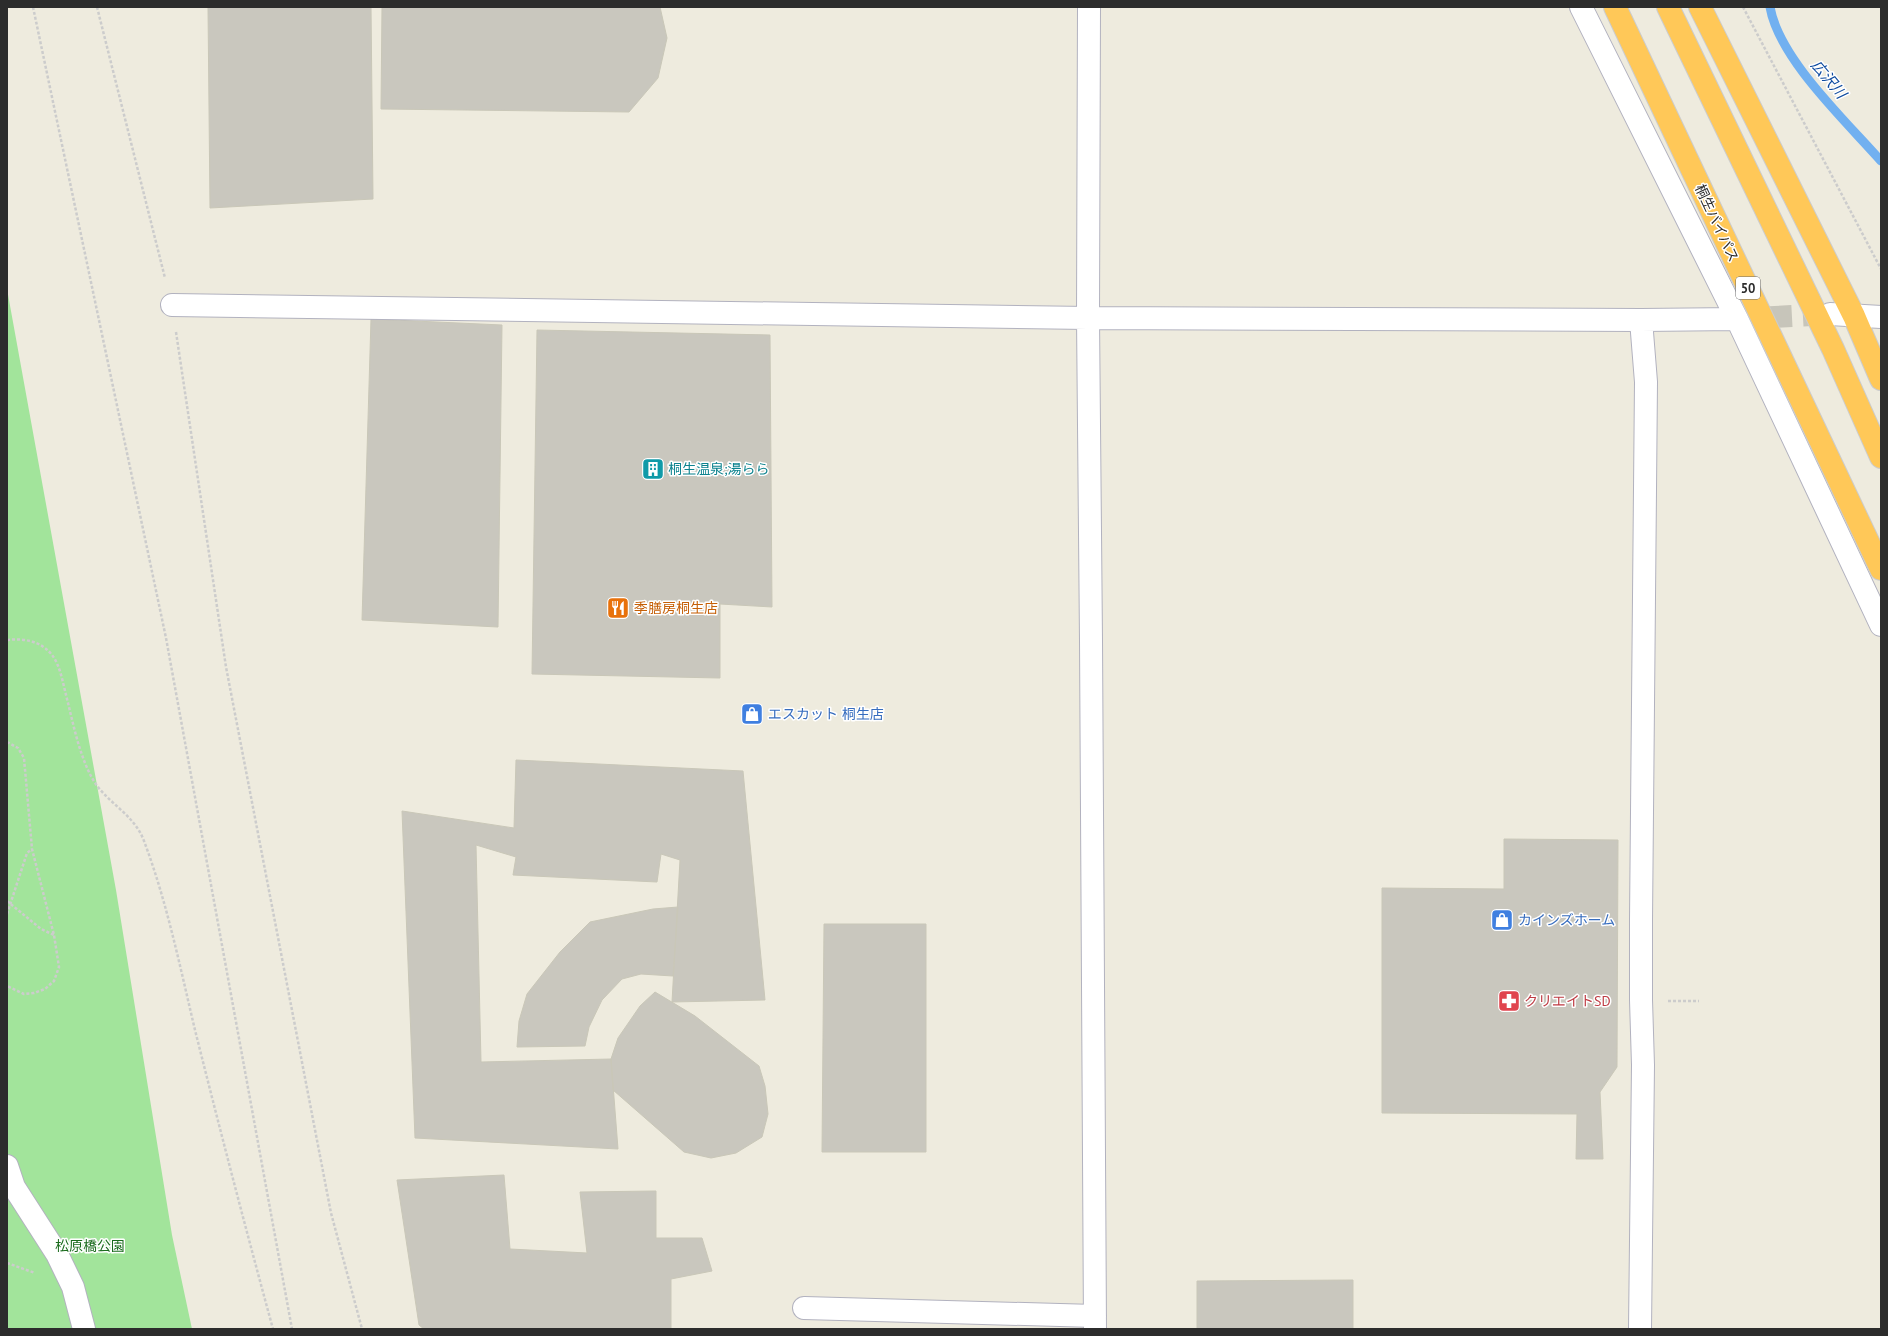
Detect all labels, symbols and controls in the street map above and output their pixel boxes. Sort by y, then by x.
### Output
water label: 広沢川 [1807,56,1852,104]
street label: 桐生バイパス [1691,181,1743,265]
road number: 50 [1736,277,1760,299]
building icon: 桐生温泉;湯らら [640,456,666,482]
place label: 桐生温泉;湯らら [668,460,770,478]
restaurant icon: 季膳房桐生店 [605,595,631,621]
place label: 季膳房桐生店 [634,599,718,617]
shop icon: エスカット 桐生店 [739,701,765,727]
place label: エスカット 桐生店 [768,705,884,723]
shop icon: カインズホーム [1489,907,1515,933]
place label: カインズホーム [1518,911,1615,929]
pharmacy icon: クリエイトSD [1496,988,1522,1014]
place label: クリエイトSD [1524,992,1611,1010]
park label: 松原橋公園 [55,1237,125,1255]

